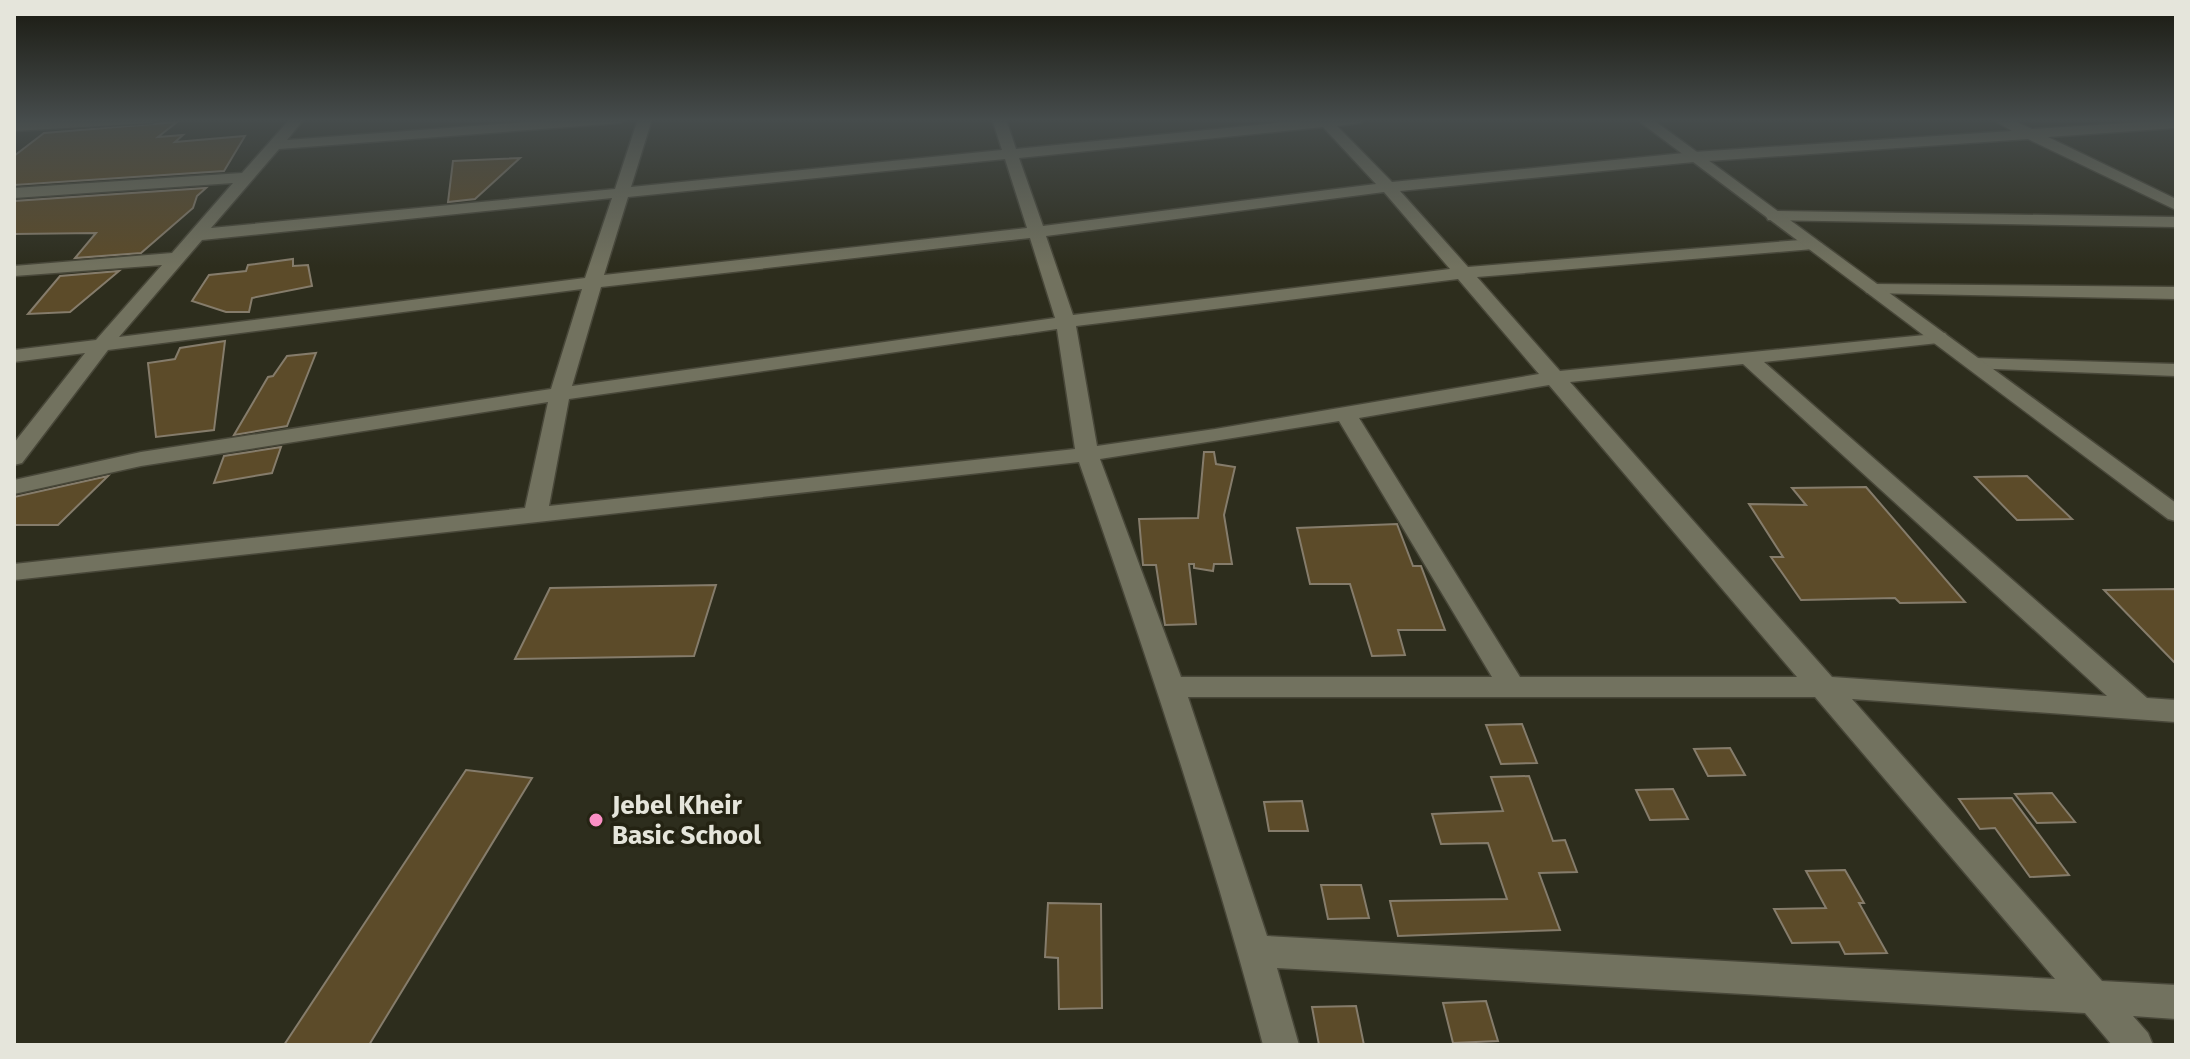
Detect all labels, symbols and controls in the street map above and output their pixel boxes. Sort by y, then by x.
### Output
place label: Jebel Kheir Basic School [611,790,761,851]
marker: Jebel Kheir Basic School [587,811,605,829]

